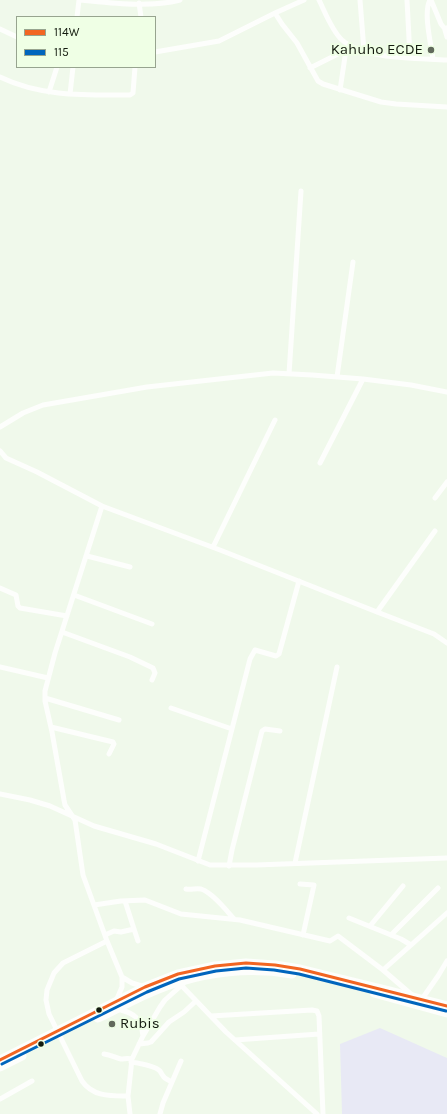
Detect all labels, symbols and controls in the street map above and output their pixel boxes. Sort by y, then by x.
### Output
legend [16,16,156,68]
text: 114W [54,25,79,39]
place label: Kahuho ECDE [331,41,423,59]
text: 115 [54,45,69,59]
marker: Kahuho ECDE [426,45,436,55]
unlabelled marker [94,1005,104,1015]
place label: Rubis [120,1015,160,1033]
marker: Rubis [107,1019,117,1029]
unlabelled marker [36,1039,46,1049]

